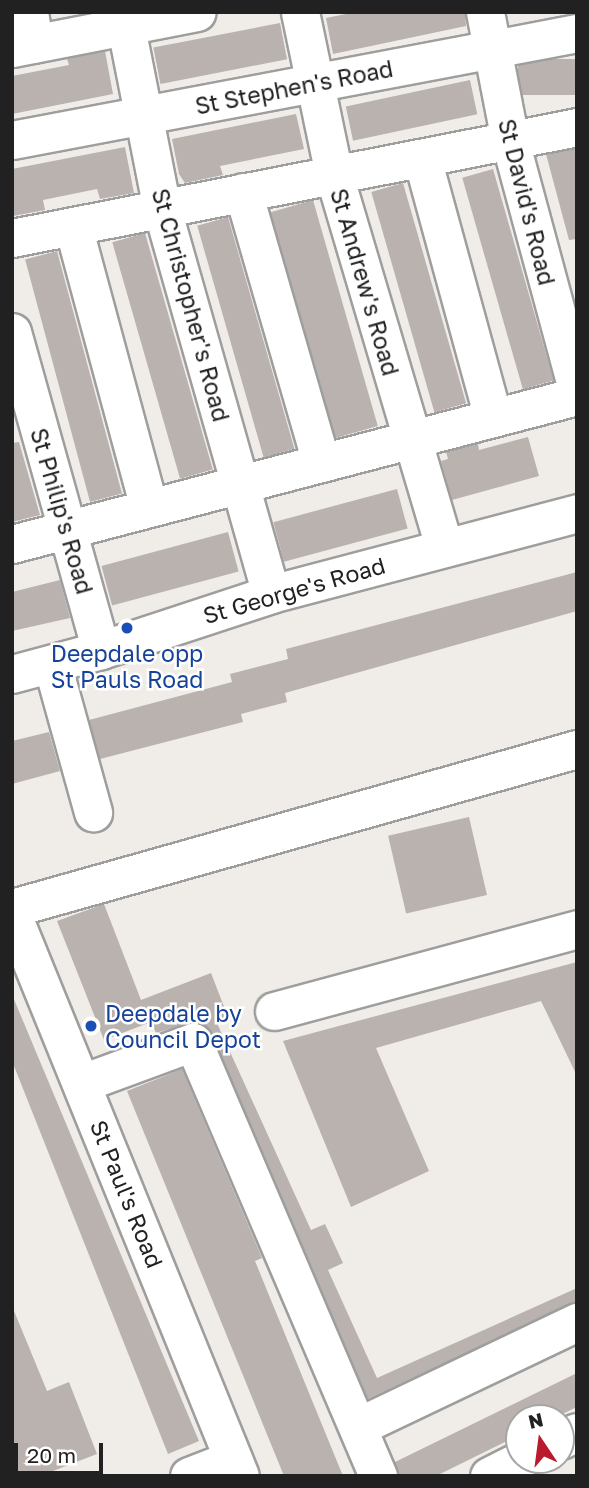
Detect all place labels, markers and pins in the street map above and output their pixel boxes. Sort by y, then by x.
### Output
marker: Deepdale opp St Pauls Road [119,620,135,636]
place label: Deepdale opp St Pauls Road [51,639,203,693]
place label: Deepdale by Council Depot [105,999,261,1053]
marker: Deepdale by Council Depot [83,1018,99,1034]

